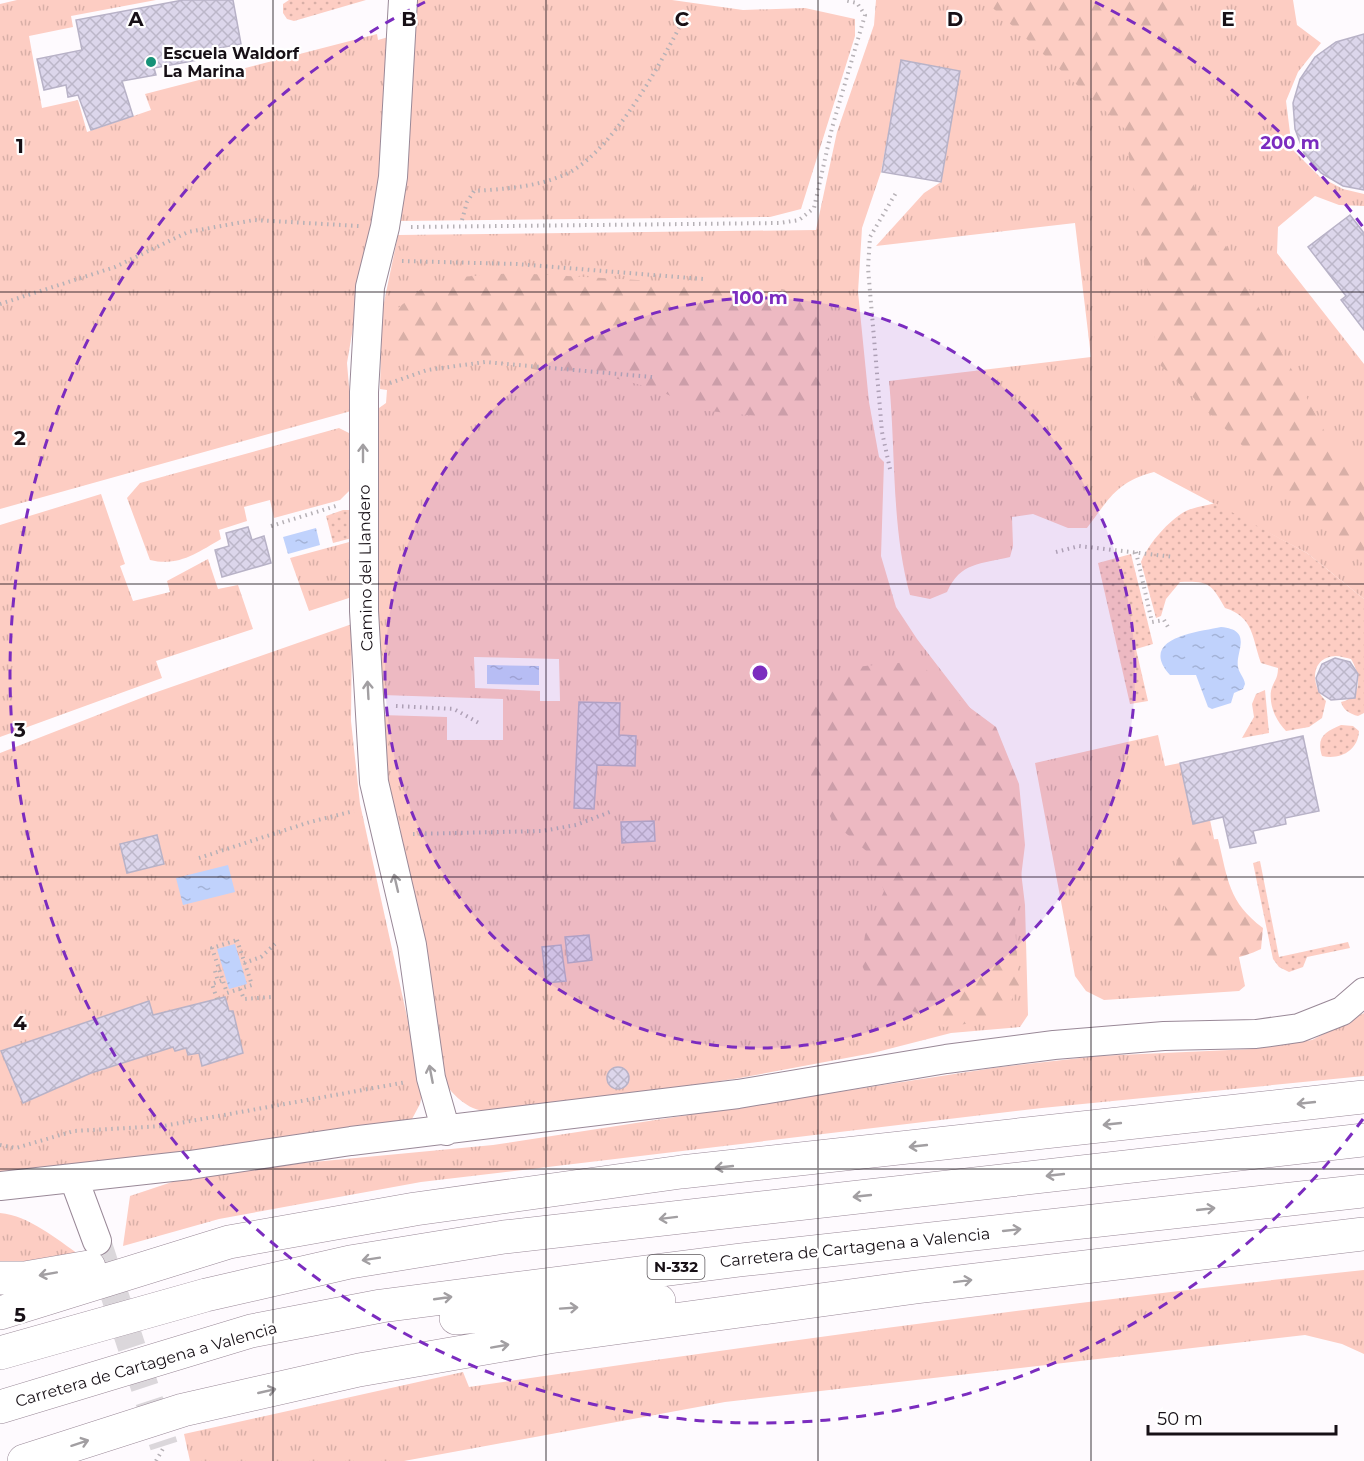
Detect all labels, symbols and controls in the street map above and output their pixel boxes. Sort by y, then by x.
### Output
text: A [127,7,144,31]
text: B [401,7,417,31]
text: C [675,7,690,31]
text: D [947,7,963,31]
text: E [1221,7,1235,31]
place label: Escuela Waldorf La Marina [163,44,300,81]
marker: Escuela Waldorf La Marina [144,55,158,69]
text: 200 m [1260,132,1320,154]
text: 1 [16,134,24,158]
text: 100 m [732,287,788,309]
text: 2 [14,426,26,450]
one-way arrow [357,444,369,464]
street label: Camino del Llandero [355,484,376,652]
centre of rings [750,663,770,683]
one-way arrow [362,681,373,701]
text: 3 [13,718,26,742]
one-way arrow [390,873,402,892]
text: 4 [13,1011,27,1035]
one-way arrow [425,1065,436,1085]
one-way arrow [1296,1098,1316,1109]
one-way arrow [1103,1119,1122,1130]
one-way arrow [909,1141,929,1152]
one-way arrow [715,1162,735,1173]
one-way arrow [1046,1169,1066,1180]
one-way arrow [852,1191,872,1202]
one-way arrow [1196,1203,1216,1214]
one-way arrow [659,1213,678,1224]
street label: Carretera de Cartagena a Valencia [719,1224,991,1271]
one-way arrow [1002,1224,1022,1235]
one-way arrow [361,1254,381,1265]
road number: N-332 [648,1255,704,1279]
one-way arrow [38,1269,58,1280]
one-way arrow [953,1275,973,1286]
one-way arrow [433,1292,453,1303]
one-way arrow [559,1302,579,1313]
text: 5 [14,1303,26,1327]
street label: Carretera de Cartagena a Valencia [13,1318,279,1411]
one-way arrow [489,1340,509,1351]
one-way arrow [257,1385,276,1396]
scale bar [1148,1398,1336,1436]
text: 50 m [1157,1408,1203,1430]
one-way arrow [70,1437,89,1448]

